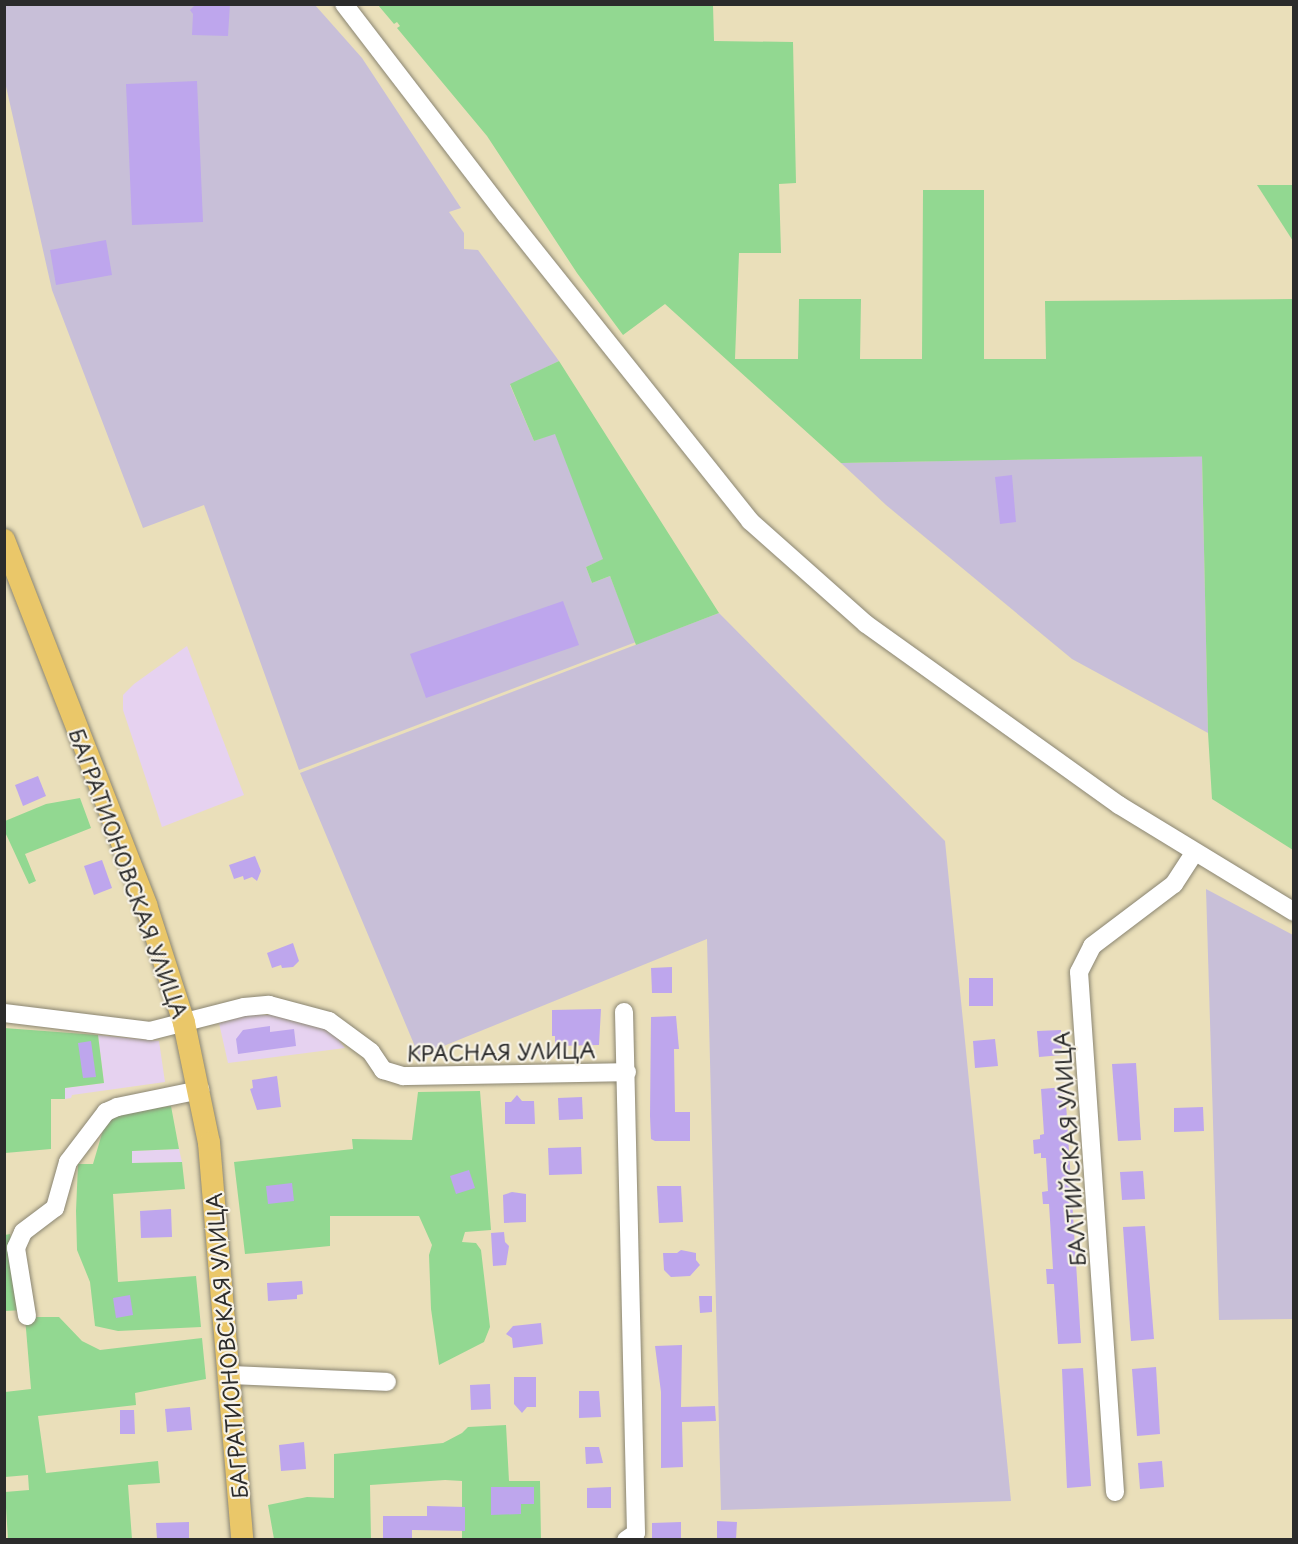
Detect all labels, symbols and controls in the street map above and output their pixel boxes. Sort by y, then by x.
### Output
street label: БАГРАТИОНОВСКАЯ УЛИЦА [65,725,193,1021]
street label: БАЛТИЙСКАЯ УЛИЦА [1048,1031,1090,1267]
street label: КРАСНАЯ УЛИЦА [407,1037,595,1065]
street label: БАГРАТИОНОВСКАЯ УЛИЦА [200,1192,252,1500]

